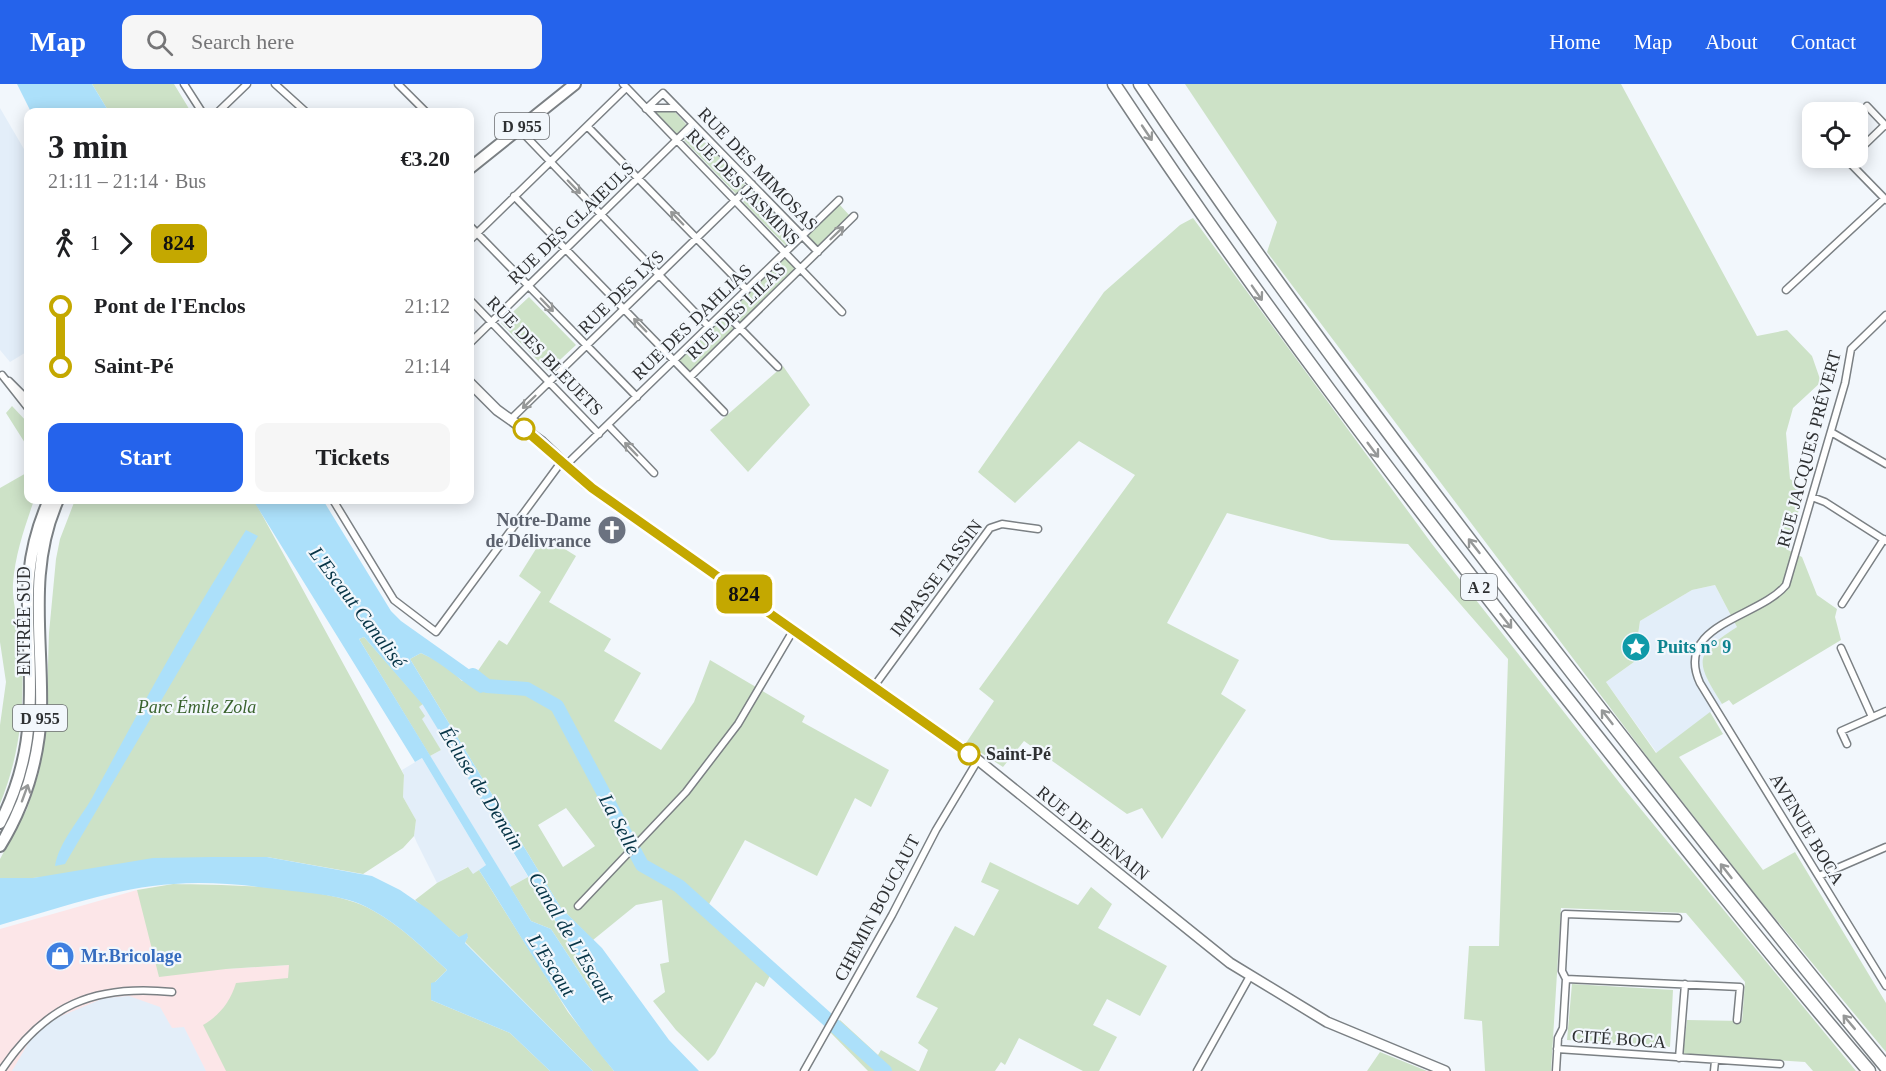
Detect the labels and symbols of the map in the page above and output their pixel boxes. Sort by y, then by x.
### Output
street label: RUE DES MIMOSAS [694,103,822,235]
road number: D 955 [495,113,549,139]
one-way arrow [1140,124,1153,141]
street label: RUE DES JASMINS [682,125,804,249]
street label: RUE DES GLAIEULS [504,158,638,288]
one-way arrow [567,179,581,194]
one-way arrow [670,210,684,225]
one-way arrow [829,226,844,241]
street label: RUE DES LYS [574,246,668,338]
street label: RUE DES LILAS [682,259,790,363]
street label: RUE DES DAHLIAS [628,260,756,384]
one-way arrow [1251,284,1263,301]
street label: RUE DES BLEUETS [483,292,607,420]
one-way arrow [539,297,554,312]
one-way arrow [633,318,647,333]
street label: RUE JACQUES PRÉVERT [1772,348,1845,550]
one-way arrow [521,395,536,410]
unlabelled marker [513,418,535,440]
one-way arrow [624,441,638,456]
one-way arrow [1367,442,1379,458]
place label: Notre-Dame de Délivrance [486,510,591,551]
church icon: Notre-Dame de Délivrance [596,514,628,546]
street label: IMPASSE TASSIN [886,516,986,640]
one-way arrow [1467,539,1480,555]
water label: L'Escaut Canalisé [305,541,411,673]
street label: ENTRÉE SUD [13,566,34,676]
line badge: 824 [710,574,778,614]
road number: A 2 [1461,574,1497,600]
one-way arrow [1499,612,1512,628]
place icon: Puits n° 9 [1620,631,1652,663]
place label: Puits n° 9 [1657,637,1731,657]
park label: Parc Émile Zola [137,696,256,717]
road number: D 955 [13,705,67,731]
one-way arrow [1600,709,1613,725]
water label: Écluse de Denain [435,722,529,854]
marker: Saint-Pé [958,743,980,765]
place label: Saint-Pé [986,744,1051,764]
street label: AVENUE BOCA [1766,770,1848,888]
street label: RUE DE DENAIN [1033,782,1153,884]
one-way arrow [20,784,31,803]
water label: La Selle [595,789,645,858]
street label: CHEMIN BOUCAUT [830,832,924,984]
one-way arrow [1720,863,1733,879]
water label: Canal de L'Escaut [524,868,620,1006]
water label: L'Escaut [523,929,581,1001]
shop icon: Mr.Bricolage [44,940,76,972]
place label: Mr.Bricolage [81,946,182,966]
one-way arrow [1842,1015,1855,1031]
street label: CITÉ BOCA [1571,1025,1667,1052]

